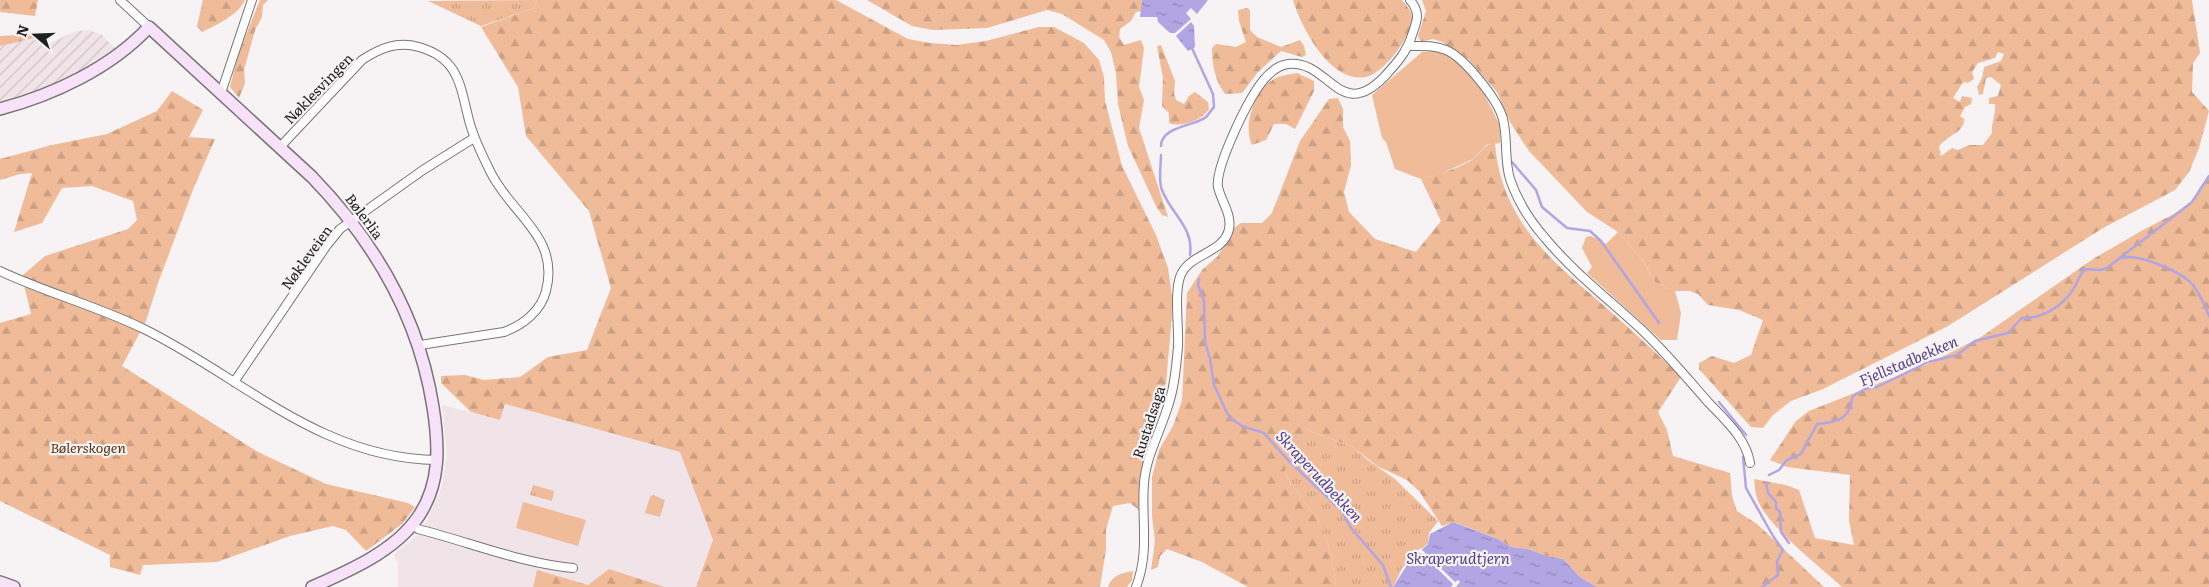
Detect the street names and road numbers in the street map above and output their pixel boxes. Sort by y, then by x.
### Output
street label: Nøklesvingen [279,48,357,128]
street label: Bølerlia [341,189,389,243]
street label: Nøkleveien [276,221,336,293]
street label: Rustadsaga [1127,383,1169,461]

